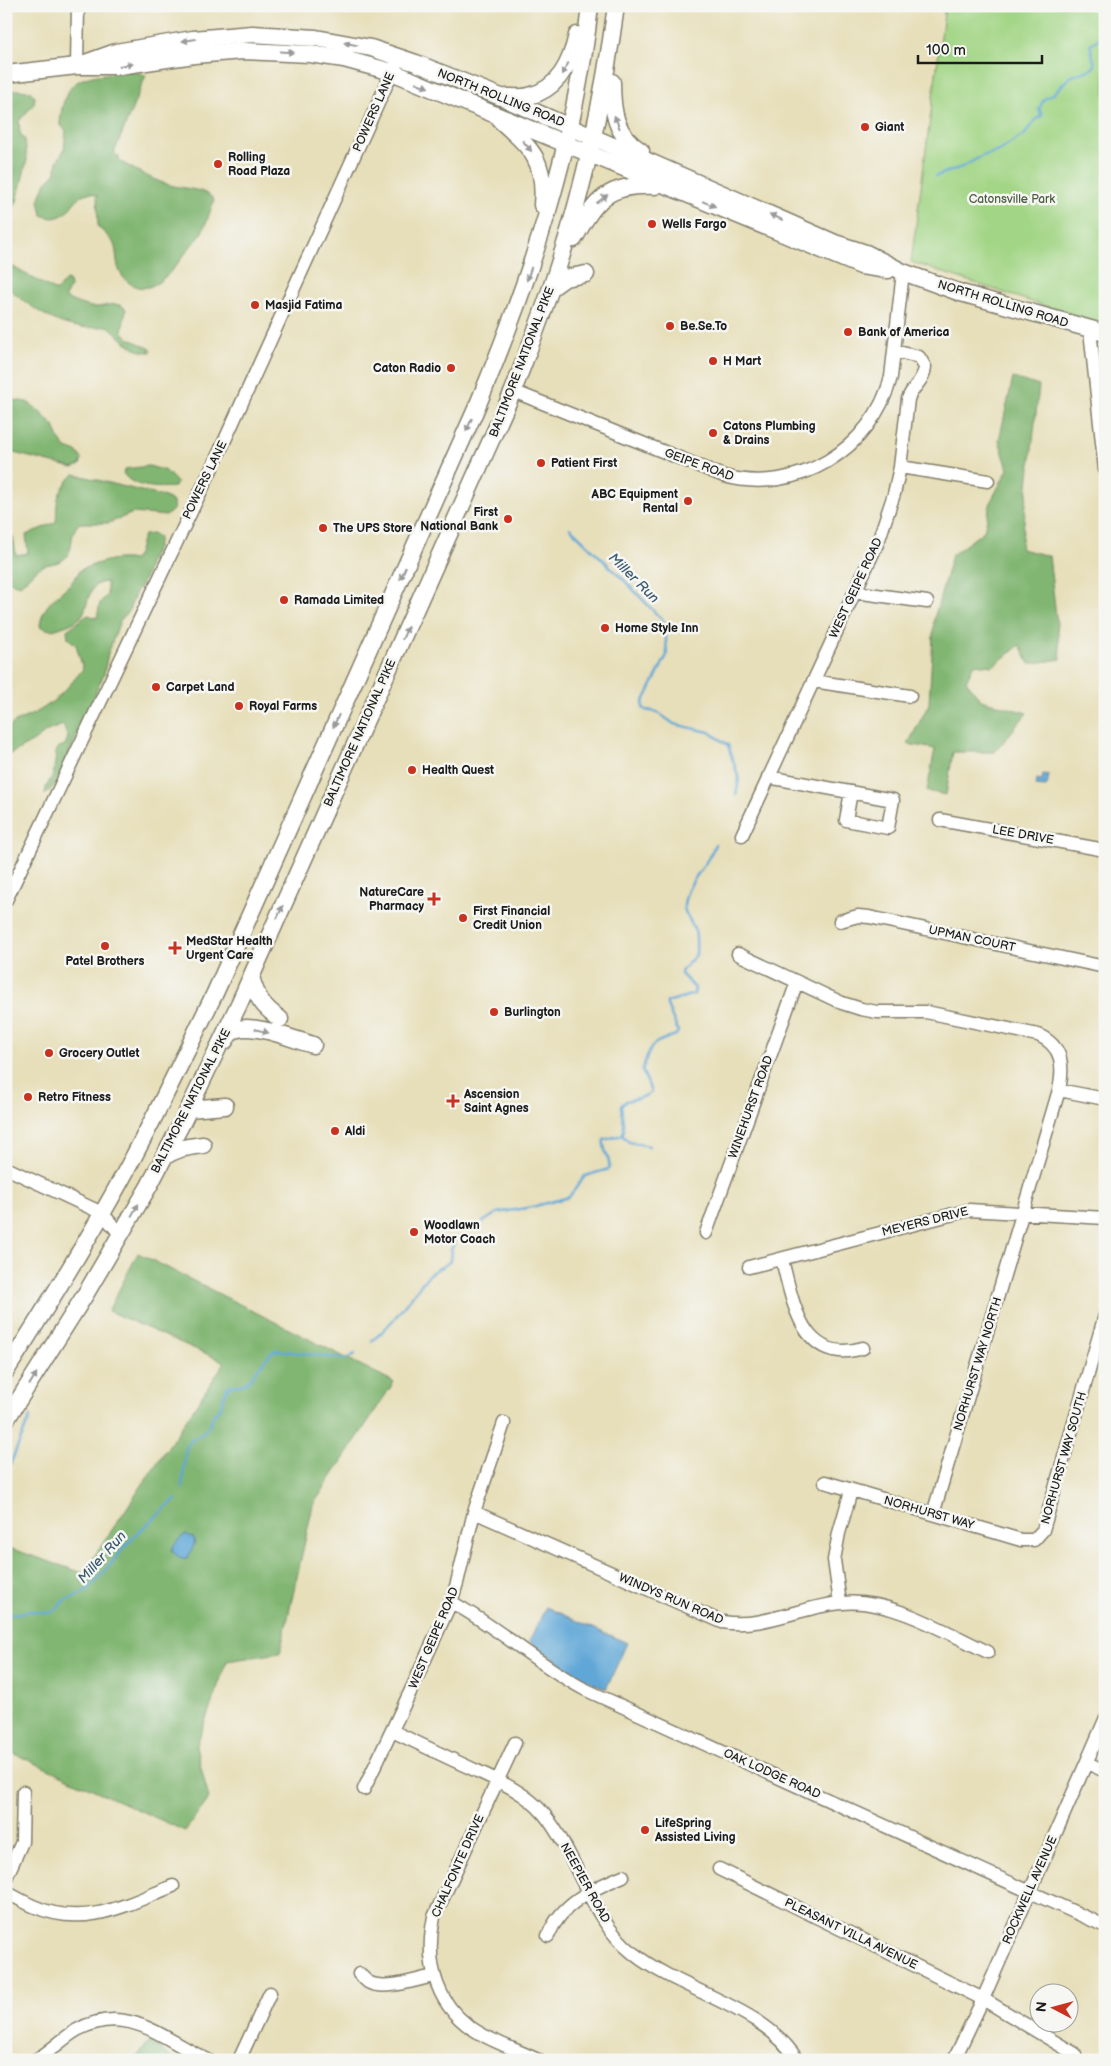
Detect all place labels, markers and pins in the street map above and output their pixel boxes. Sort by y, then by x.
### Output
place label: Giant [875,120,904,135]
marker: Giant [859,121,871,133]
place label: Rolling Road Plaza [228,150,290,179]
marker: Rolling Road Plaza [212,158,224,170]
place label: Wells Fargo [662,217,727,232]
marker: Wells Fargo [646,218,658,230]
place label: Masjid Fatima [265,298,343,313]
marker: Masjid Fatima [249,299,261,311]
place label: Be.Se.To [680,319,727,334]
marker: Be.Se.To [664,320,676,332]
place label: Bank of America [858,325,950,340]
marker: Bank of America [842,326,854,338]
place label: H Mart [723,354,761,369]
marker: H Mart [707,355,719,367]
place label: Caton Radio [373,361,441,376]
marker: Caton Radio [445,362,457,374]
place label: Catons Plumbing & Drains [723,419,816,448]
marker: Catons Plumbing & Drains [707,427,719,439]
place label: Patient First [551,456,617,471]
marker: Patient First [535,457,547,469]
place label: ABC Equipment Rental [591,487,678,516]
marker: ABC Equipment Rental [682,495,694,507]
place label: First National Bank [420,505,499,534]
marker: First National Bank [502,513,514,525]
place label: The UPS Store [333,521,413,536]
marker: The UPS Store [317,522,329,534]
place label: Ramada Limited [294,593,384,608]
marker: Ramada Limited [278,594,290,606]
place label: Home Style Inn [615,621,699,636]
marker: Home Style Inn [599,622,611,634]
place label: Carpet Land [166,680,235,695]
marker: Carpet Land [150,681,162,693]
place label: Royal Farms [249,699,317,714]
marker: Royal Farms [233,700,245,712]
place label: Health Quest [422,763,494,778]
marker: Health Quest [406,764,418,776]
place label: NatureCare Pharmacy [359,885,424,914]
marker: NatureCare Pharmacy [428,893,440,905]
place label: First Financial Credit Union [473,904,550,933]
marker: First Financial Credit Union [457,912,469,924]
place label: MedStar Health Urgent Care [186,934,273,963]
marker: Patel Brothers [99,940,111,952]
marker: MedStar Health Urgent Care [168,941,182,955]
place label: Patel Brothers [66,954,144,969]
place label: Burlington [504,1005,561,1020]
marker: Burlington [488,1006,500,1018]
place label: Grocery Outlet [59,1046,139,1061]
marker: Grocery Outlet [43,1047,55,1059]
place label: Ascension Saint Agnes [463,1087,529,1116]
place label: Retro Fitness [38,1090,111,1105]
marker: Retro Fitness [22,1091,34,1103]
marker: Ascension Saint Agnes [446,1094,460,1108]
place label: Aldi [344,1124,365,1139]
marker: Aldi [329,1125,341,1137]
place label: Woodlawn Motor Coach [424,1218,495,1247]
marker: Woodlawn Motor Coach [408,1226,420,1238]
place label: LifeSpring Assisted Living [654,1816,736,1845]
marker: LifeSpring Assisted Living [639,1824,651,1836]

